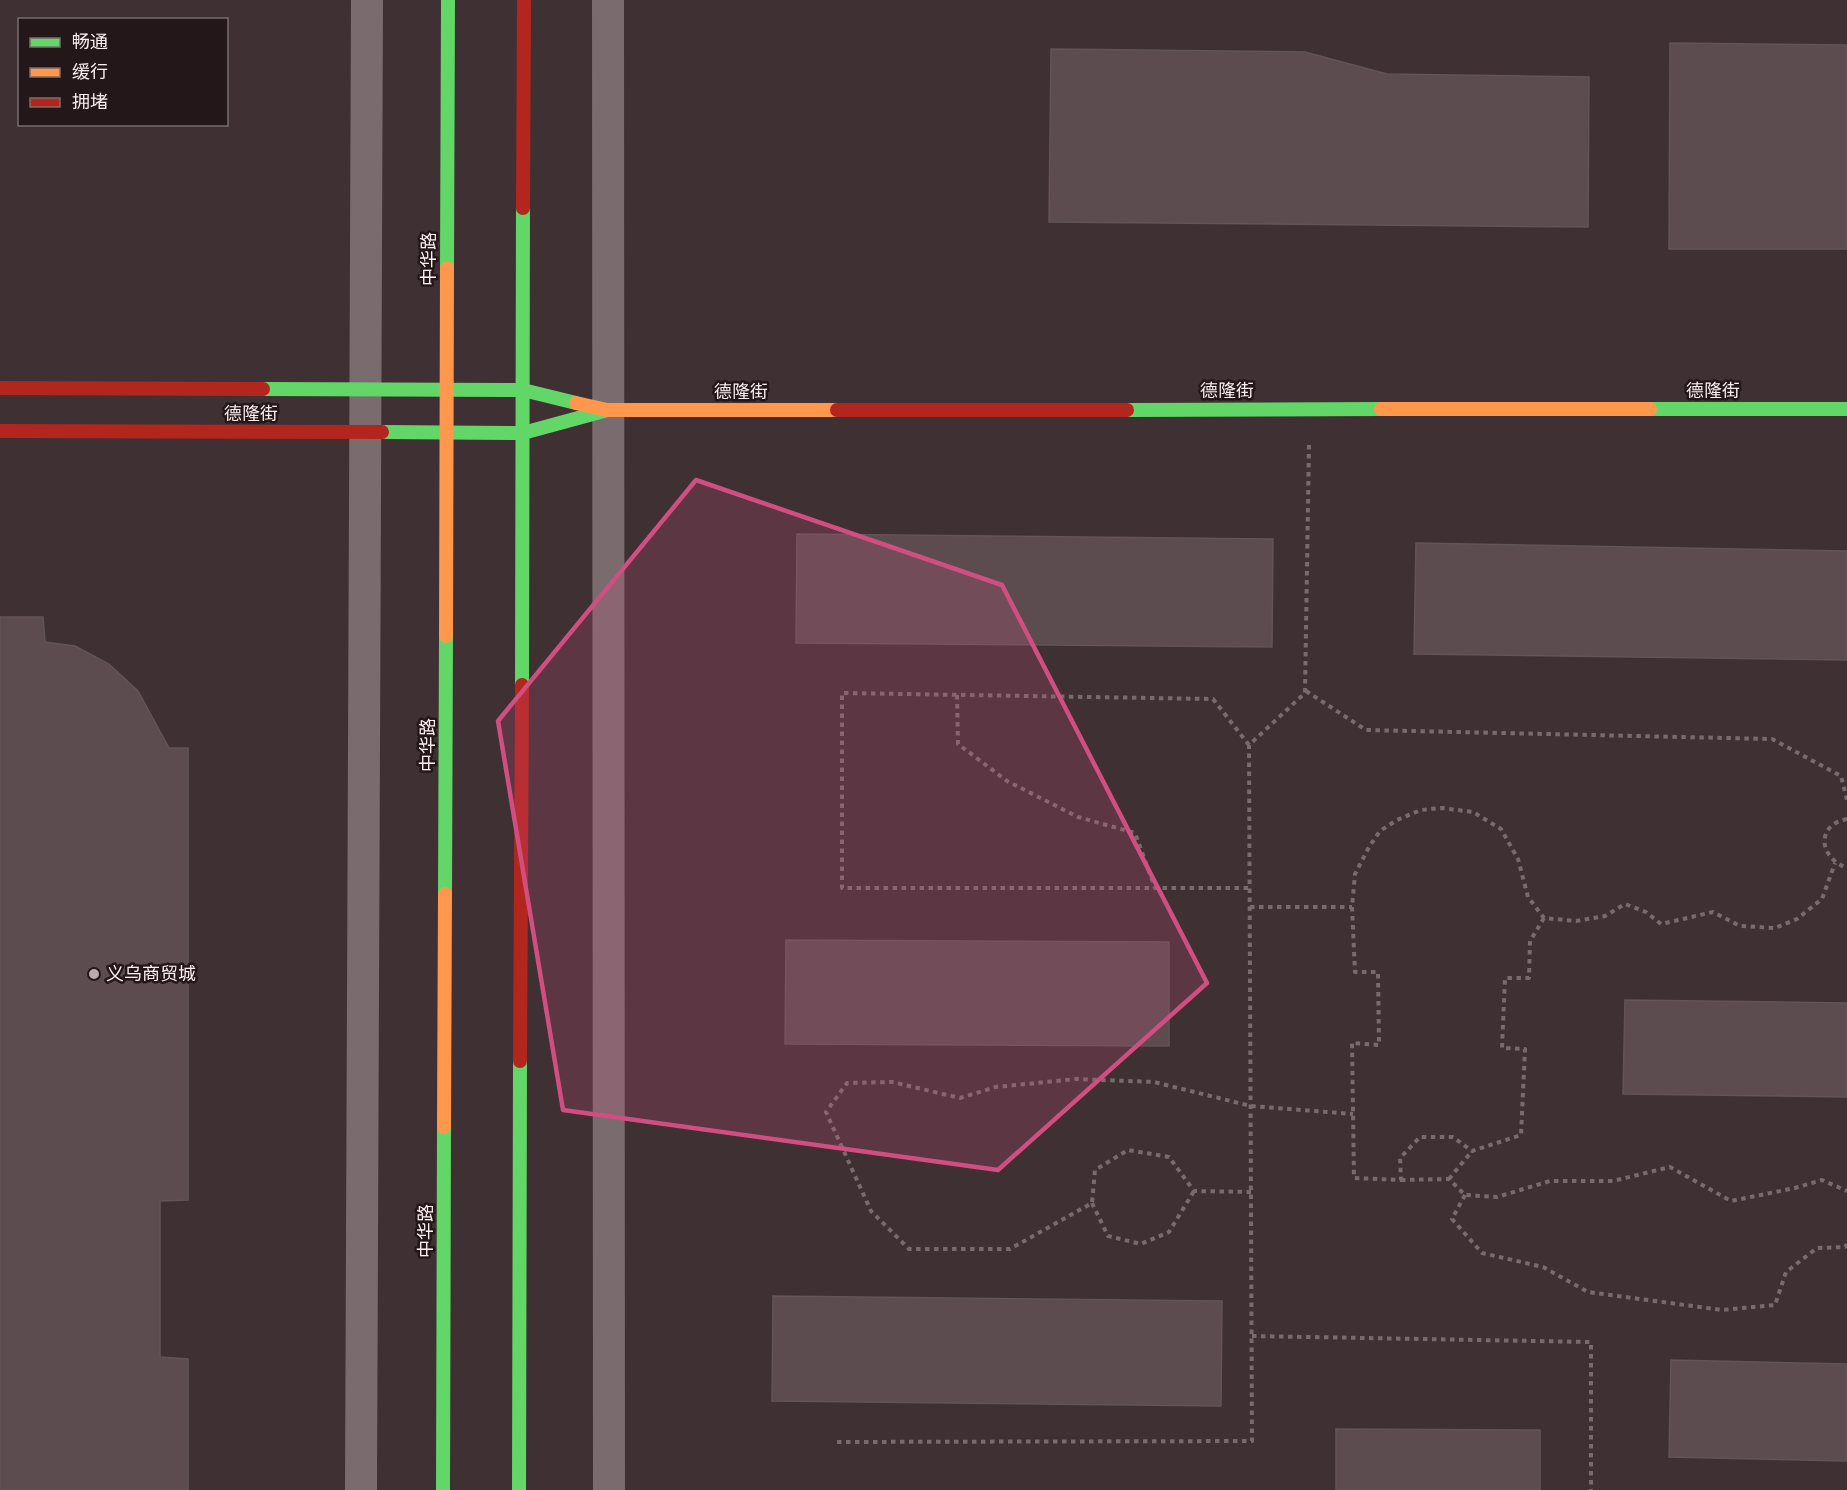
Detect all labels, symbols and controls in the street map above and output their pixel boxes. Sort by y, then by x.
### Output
legend [18,18,228,126]
text: 畅通 [72,32,108,52]
text: 缓行 [72,62,108,82]
text: 拥堵 [72,92,108,112]
street label: 中华路 [419,232,439,286]
street label: 德隆街 [1200,381,1254,401]
street label: 德隆街 [1686,381,1740,401]
street label: 德隆街 [714,382,768,402]
street label: 德隆街 [224,404,278,424]
street label: 中华路 [418,718,438,772]
place label: 义乌商贸城 [106,964,196,984]
marker: 义乌商贸城 [87,967,101,981]
street label: 中华路 [416,1204,436,1258]

